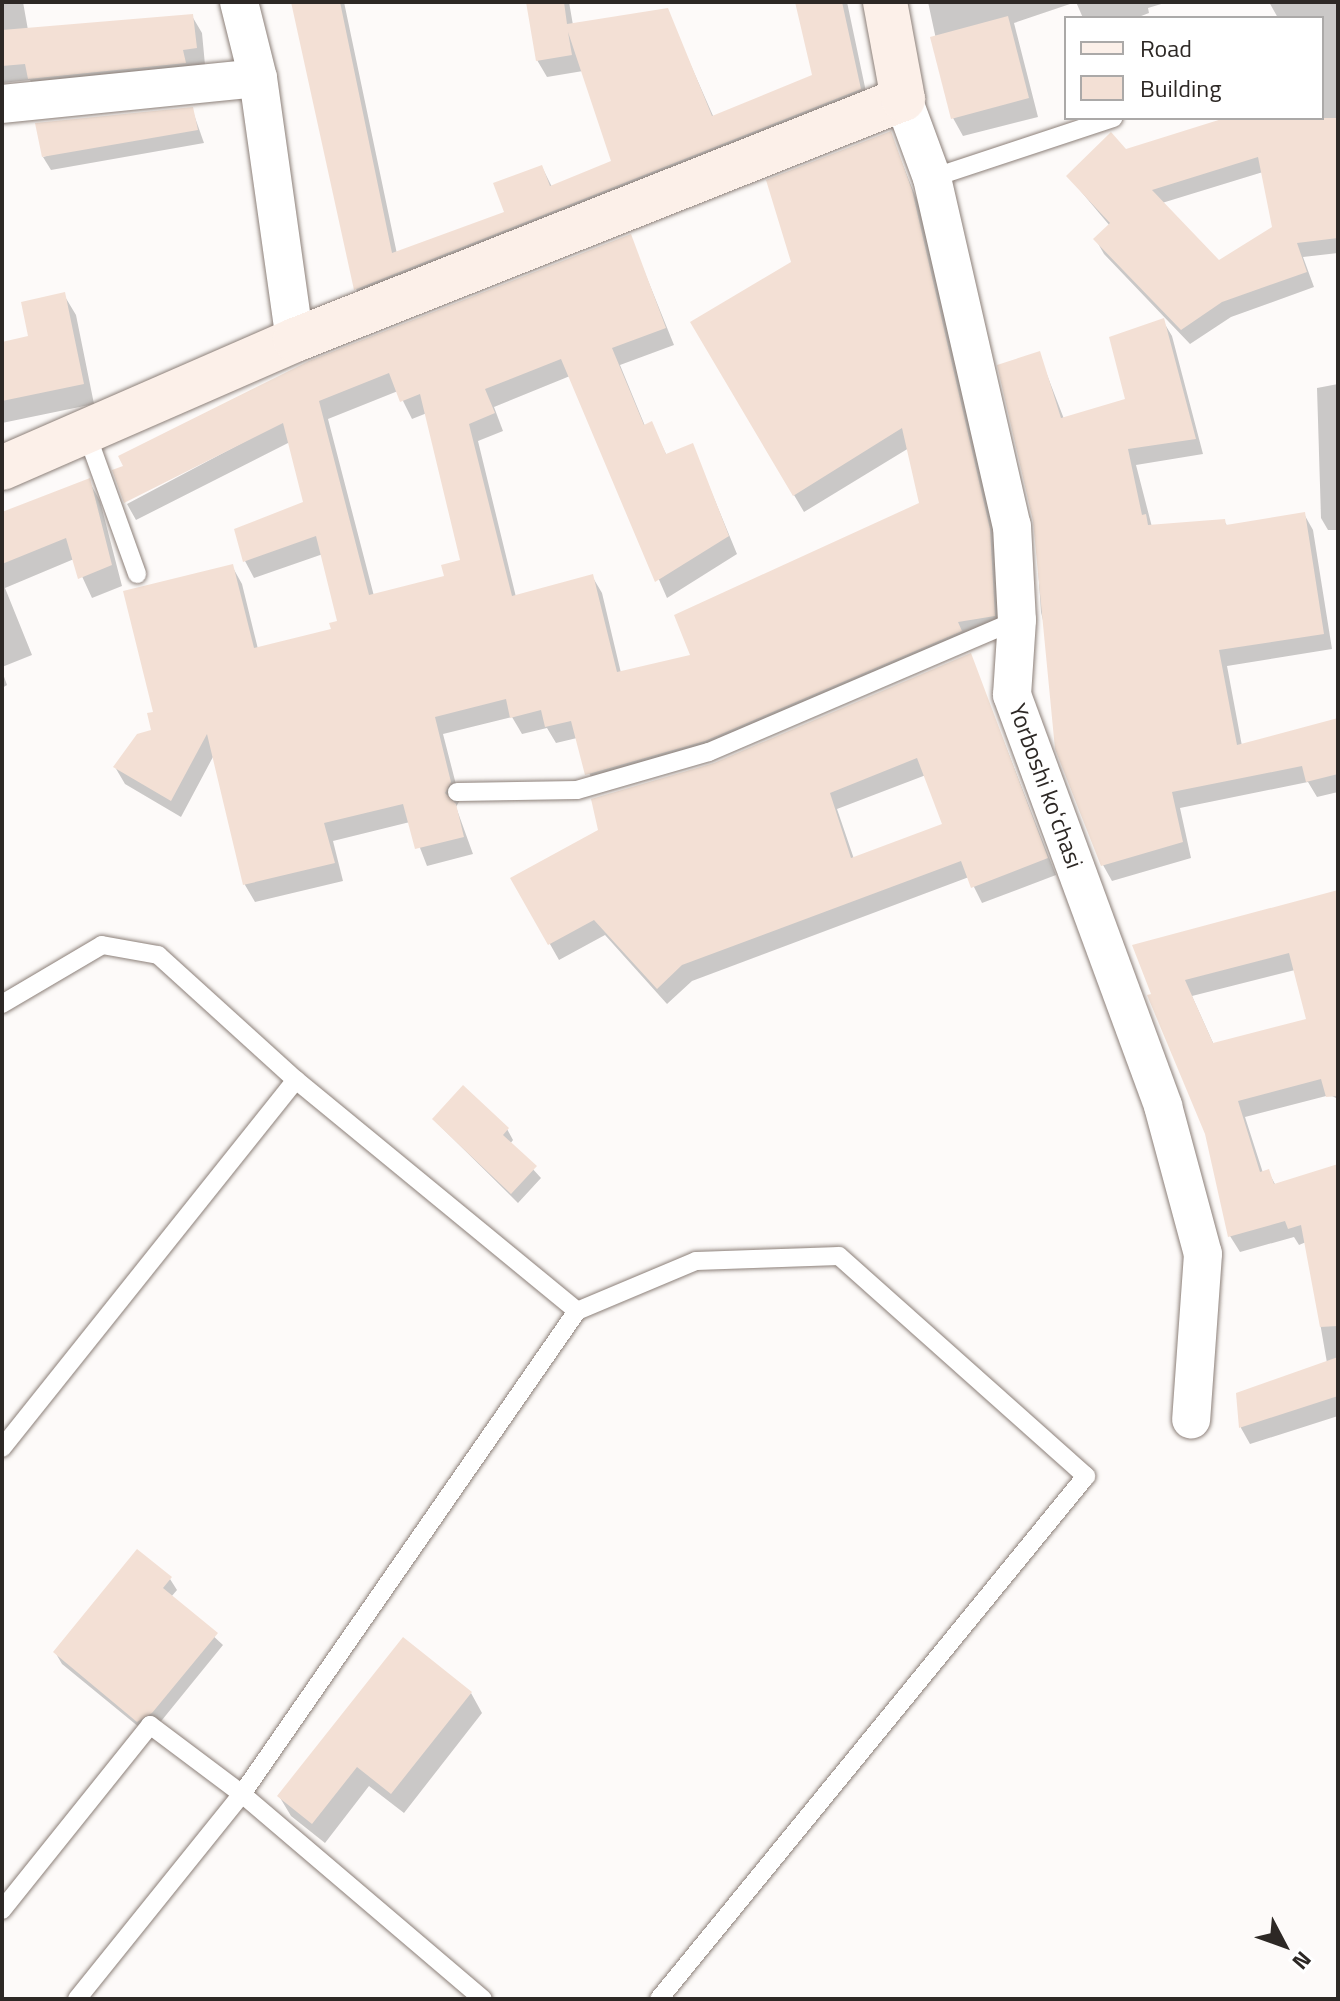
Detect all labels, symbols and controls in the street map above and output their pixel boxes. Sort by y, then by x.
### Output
legend [1064,16,1324,120]
text: Road [1140,30,1192,66]
text: Building [1140,70,1222,106]
street label: Yorboshi koʻchasi [1003,700,1089,872]
north arrow [1244,1905,1324,1985]
text: N [1284,1944,1320,1978]

